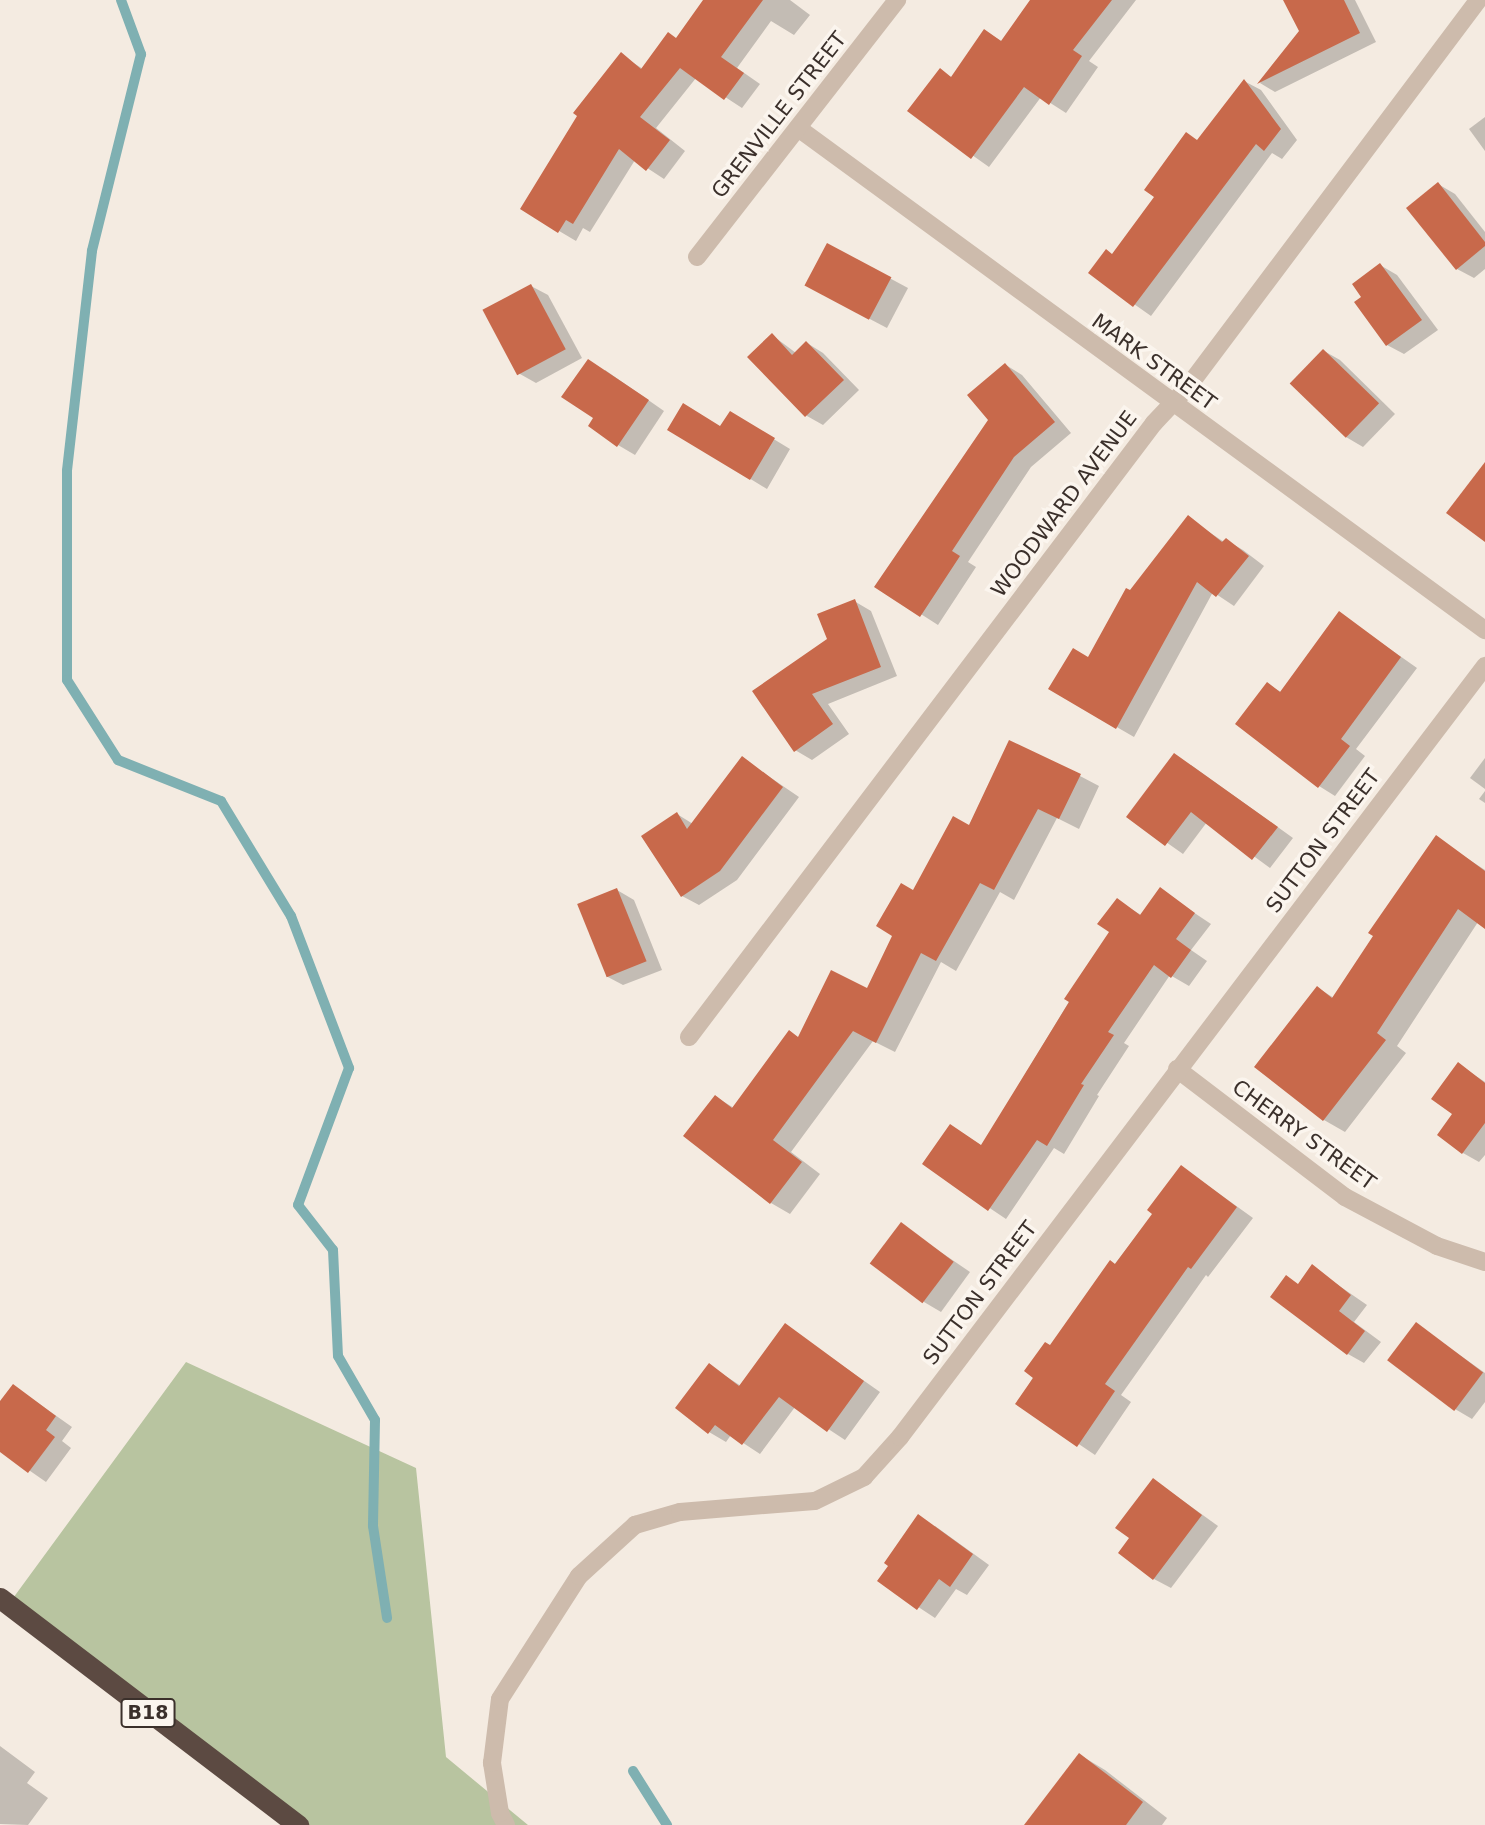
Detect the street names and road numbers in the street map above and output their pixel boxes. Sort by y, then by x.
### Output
street label: GRENVILLE STREET [706,27,852,203]
street label: MARK STREET [1087,308,1221,416]
street label: WOODWARD AVENUE [986,406,1142,602]
street label: SUTTON STREET [1261,764,1385,918]
street label: CHERRY STREET [1227,1074,1381,1196]
street label: SUTTON STREET [918,1216,1042,1370]
road number: B18 [120,1698,176,1728]

